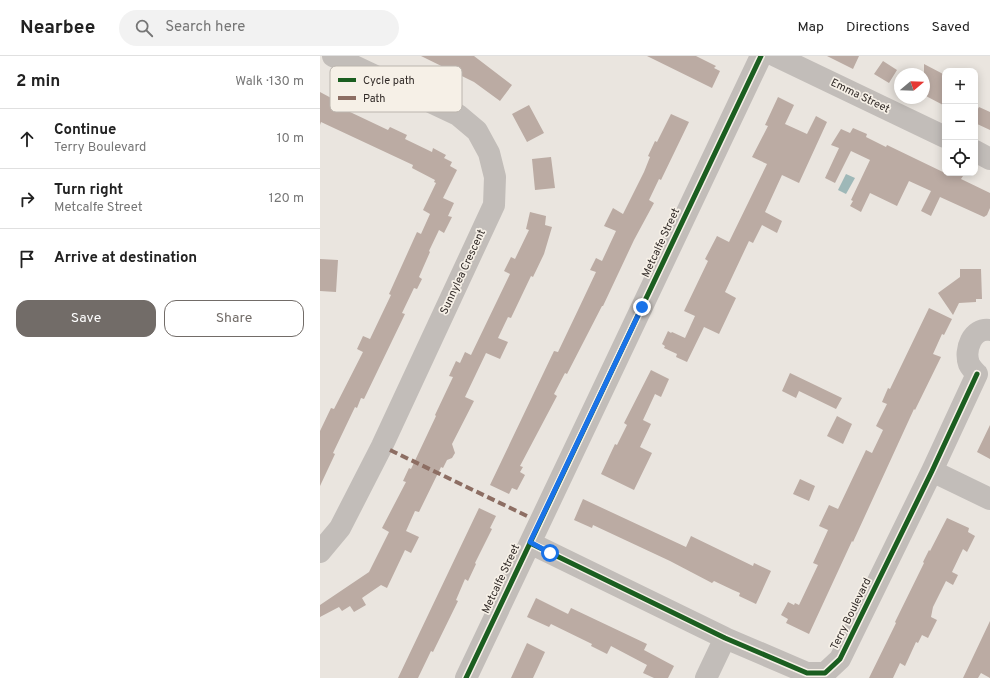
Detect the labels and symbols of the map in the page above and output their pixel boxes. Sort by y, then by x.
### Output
legend [330,66,462,112]
north arrow [894,68,930,104]
text: Cycle path [363,74,415,88]
street label: Emma Street [828,76,892,116]
text: Path [363,92,385,106]
street label: Metcalfe Street [639,206,683,280]
street label: Sunnylea Crescent [437,227,489,317]
route end [633,298,651,316]
street label: Metcalfe Street [479,542,523,616]
route start [541,544,559,562]
street label: Terry Boulevard [828,576,874,652]

